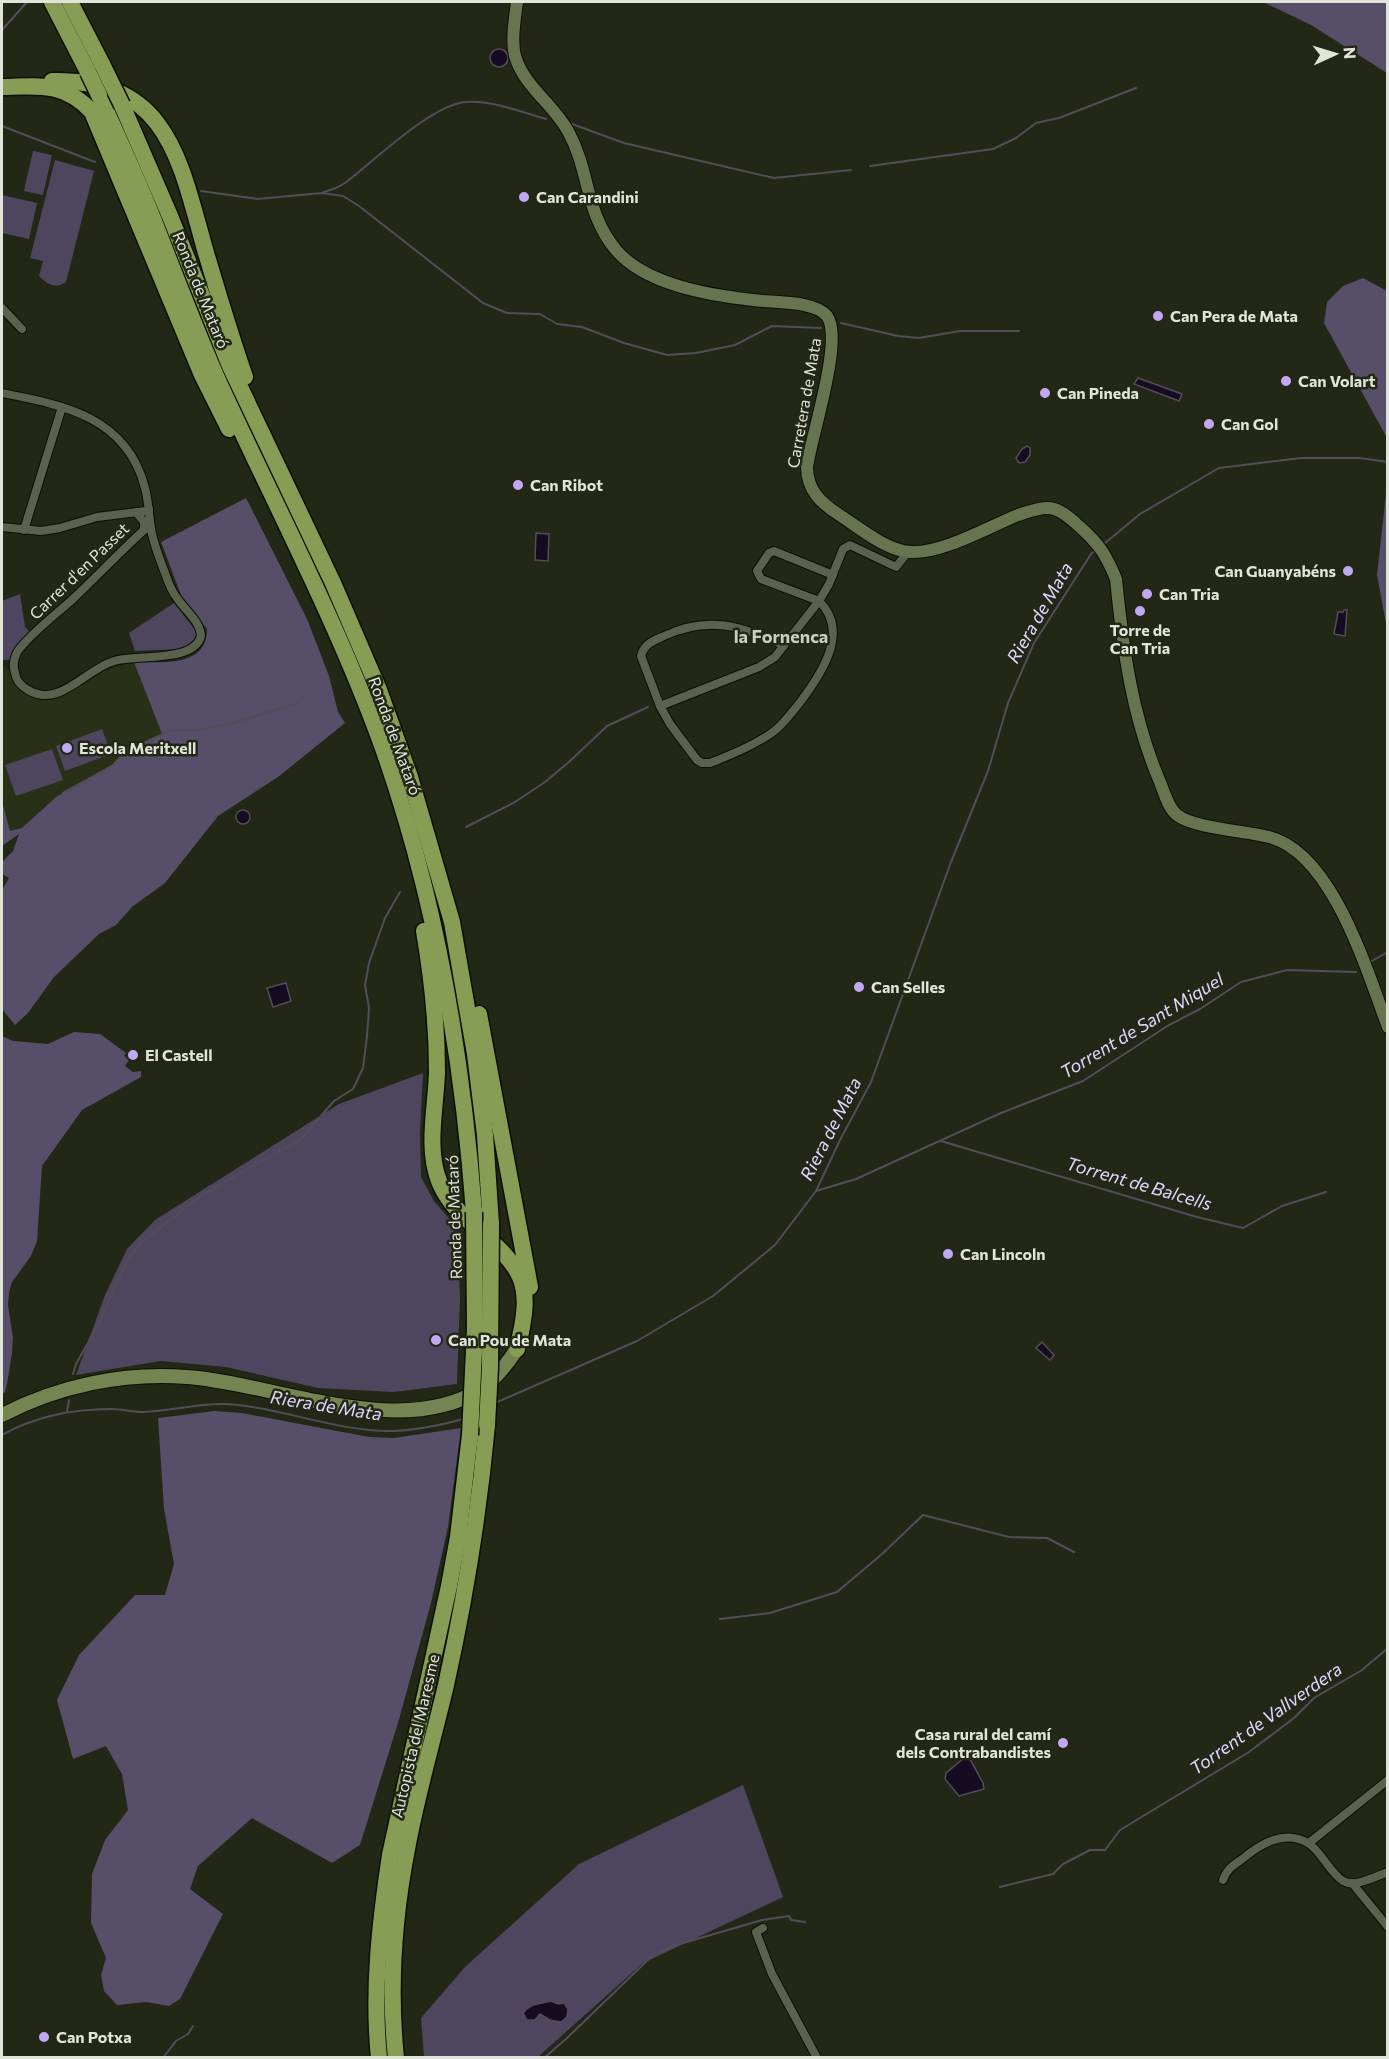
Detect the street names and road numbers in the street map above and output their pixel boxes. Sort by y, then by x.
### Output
street label: Ronda de Mataró [169,229,234,351]
street label: Carretera de Mata [783,336,824,470]
street label: Carrer d'en Passet [25,518,133,623]
street label: Ronda de Mataró [365,674,426,798]
street label: Ronda de Mataró [442,1154,465,1280]
street label: Autopista del Maresme [386,1652,443,1819]

